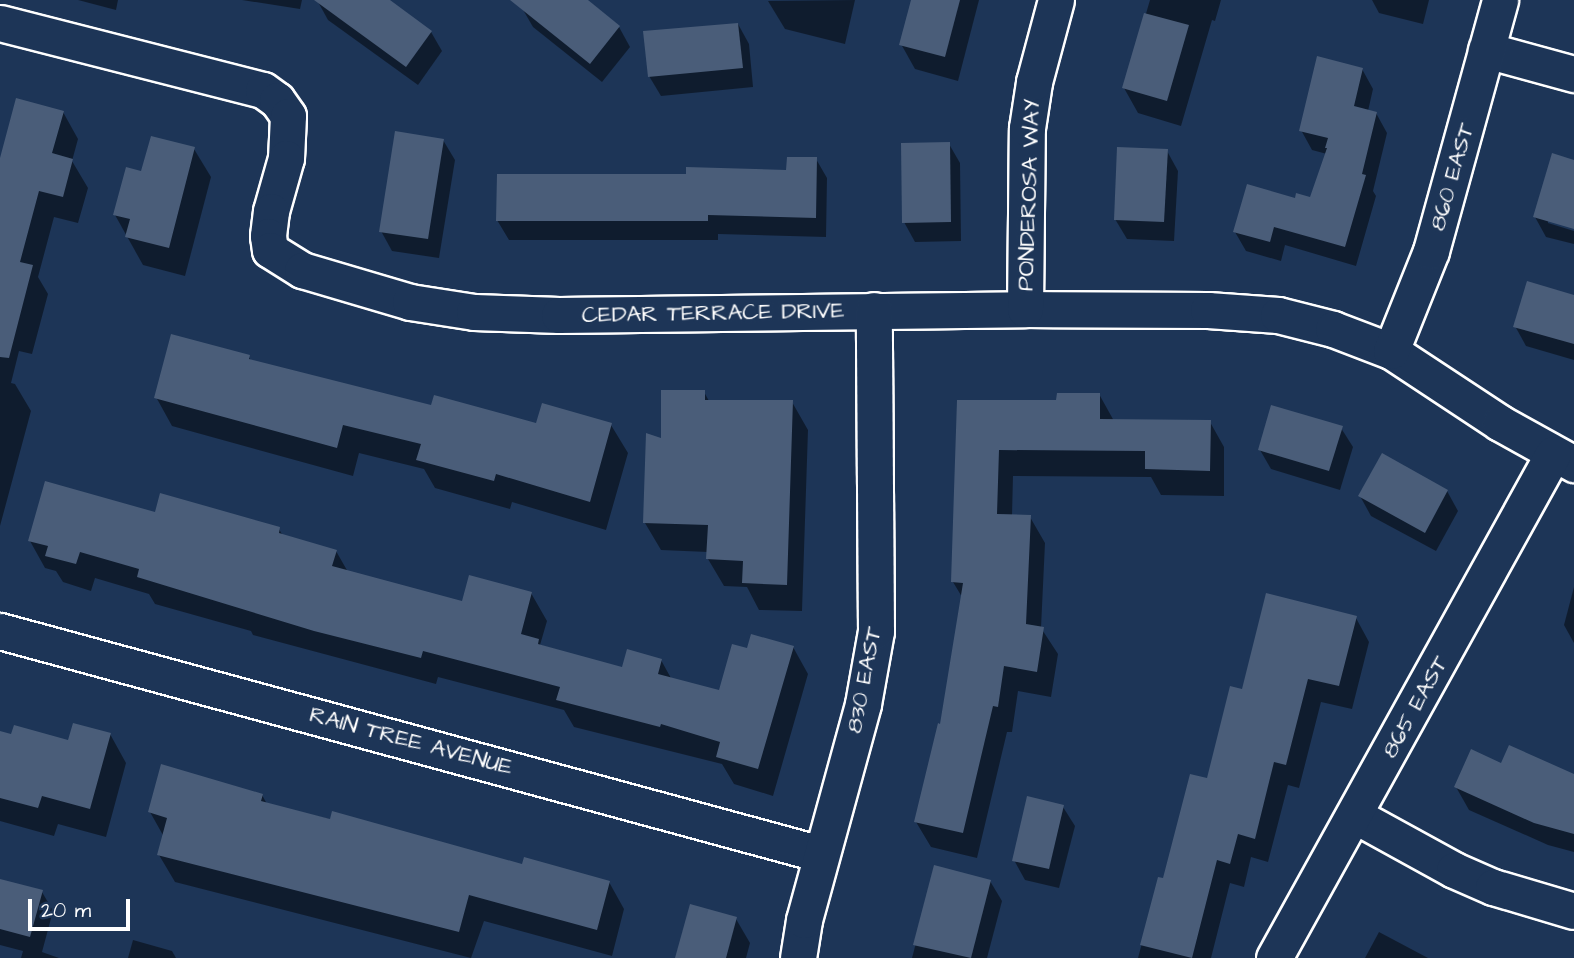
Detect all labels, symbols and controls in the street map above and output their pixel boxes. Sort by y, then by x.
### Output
street label: PONDEROSA WAY [1012,98,1046,292]
street label: 860 EAST [1424,120,1480,234]
street label: CEDAR TERRACE DRIVE [582,297,844,329]
street label: 830 EAST [840,624,888,736]
street label: 865 EAST [1376,651,1454,763]
street label: RAIN TREE AVENUE [306,701,516,781]
scale bar [32,884,133,928]
text: 20 m [41,896,91,925]

